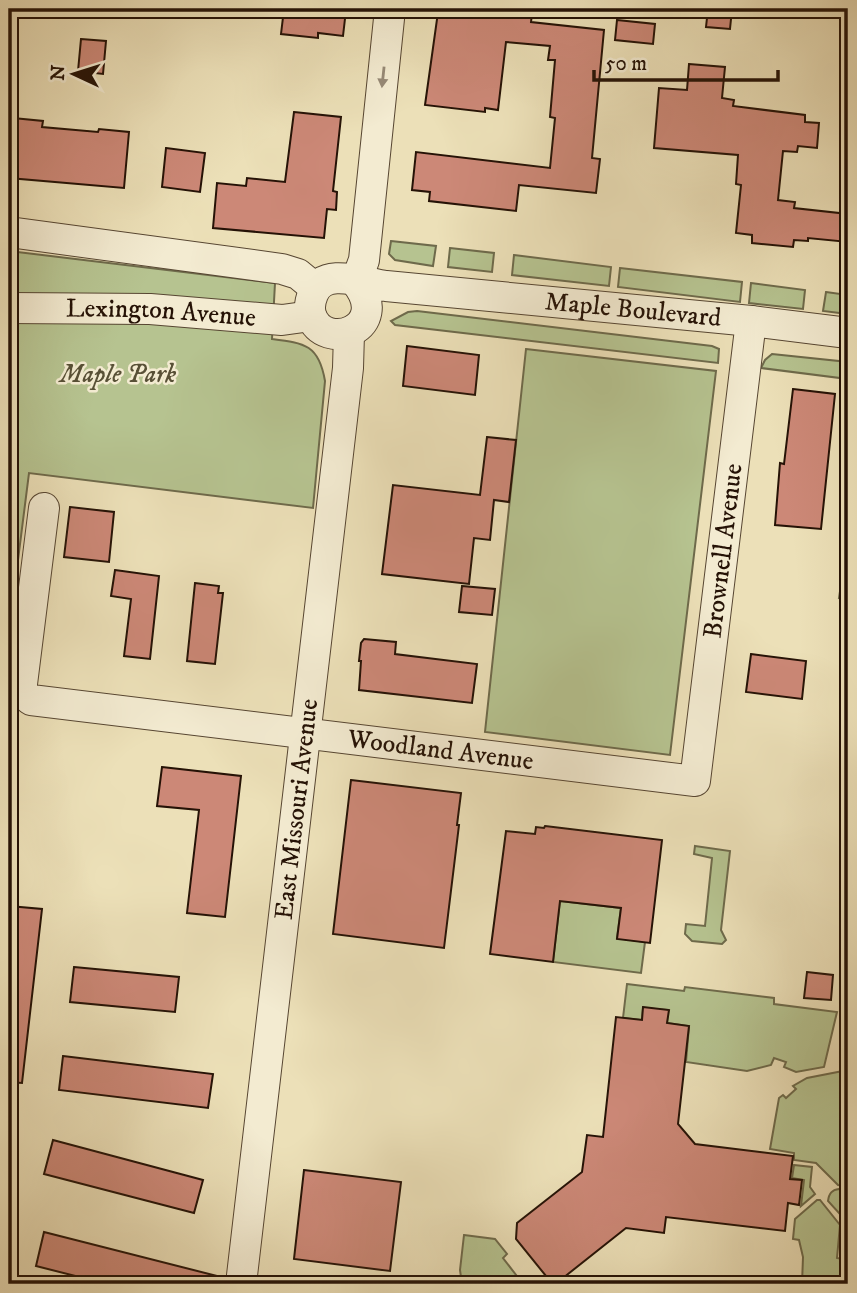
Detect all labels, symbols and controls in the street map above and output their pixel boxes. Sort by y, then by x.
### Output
north arrow [38,38,108,108]
scale bar [594,38,778,82]
text: 50 m [605,51,647,77]
text: N [47,64,71,82]
one-way arrow [377,66,388,88]
street label: Maple Boulevard [543,285,723,335]
street label: Lexington Avenue [66,292,257,334]
park label: Maple Park [58,358,176,391]
street label: Brownell Avenue [696,462,750,640]
street label: East Missouri Avenue [267,697,326,921]
street label: Woodland Avenue [345,722,535,778]

